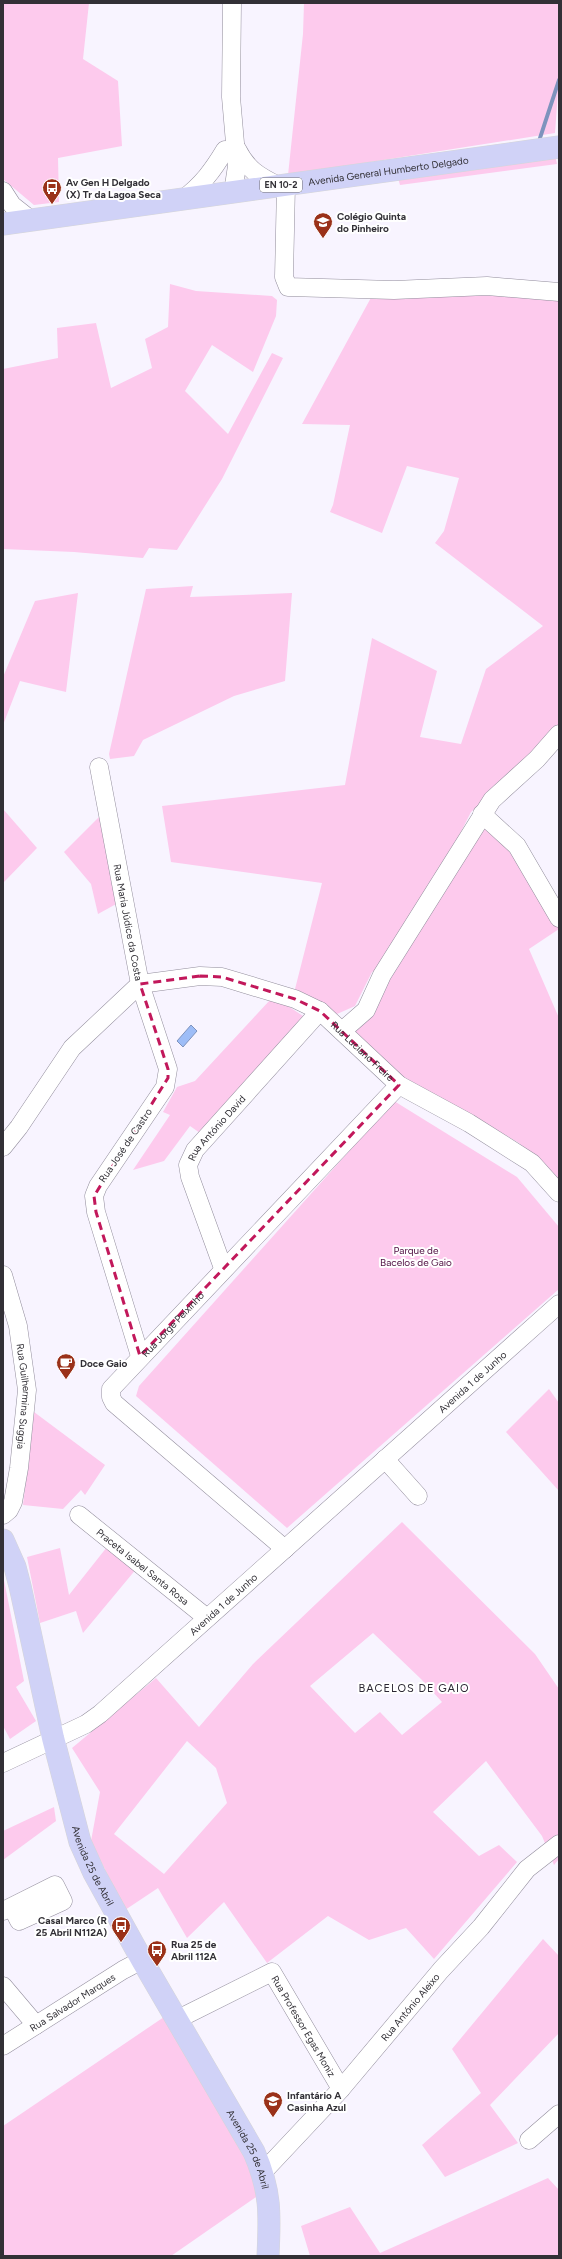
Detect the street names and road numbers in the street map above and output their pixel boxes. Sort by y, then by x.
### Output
street label: Avenida General Humberto Delgado [307,154,470,189]
road number: EN 10-2 [260,178,302,192]
street label: Rua Maria Júdice da Costa [110,863,145,982]
street label: Rua Luciano Freire [328,1018,397,1085]
street label: Rua António David [185,1092,248,1163]
street label: Rua José de Castro [96,1106,155,1185]
street label: Rua Jorge Peixinho [139,1289,207,1360]
street label: Rua Guilhermina Suggia [14,1343,33,1450]
street label: Avenida 1 de Junho [436,1348,509,1416]
street label: Praceta Isabel Santa Rosa [94,1526,191,1608]
street label: Avenida 1 de Junho [187,1571,260,1638]
street label: Avenida 25 de Abril [69,1824,117,1908]
street label: Rua Salvador Marques [27,1970,118,2035]
street label: Rua António Aleixo [378,1970,443,2044]
street label: Rua Professor Egas Moniz [268,1973,338,2079]
street label: Avenida 25 de Abril [224,2107,272,2190]

